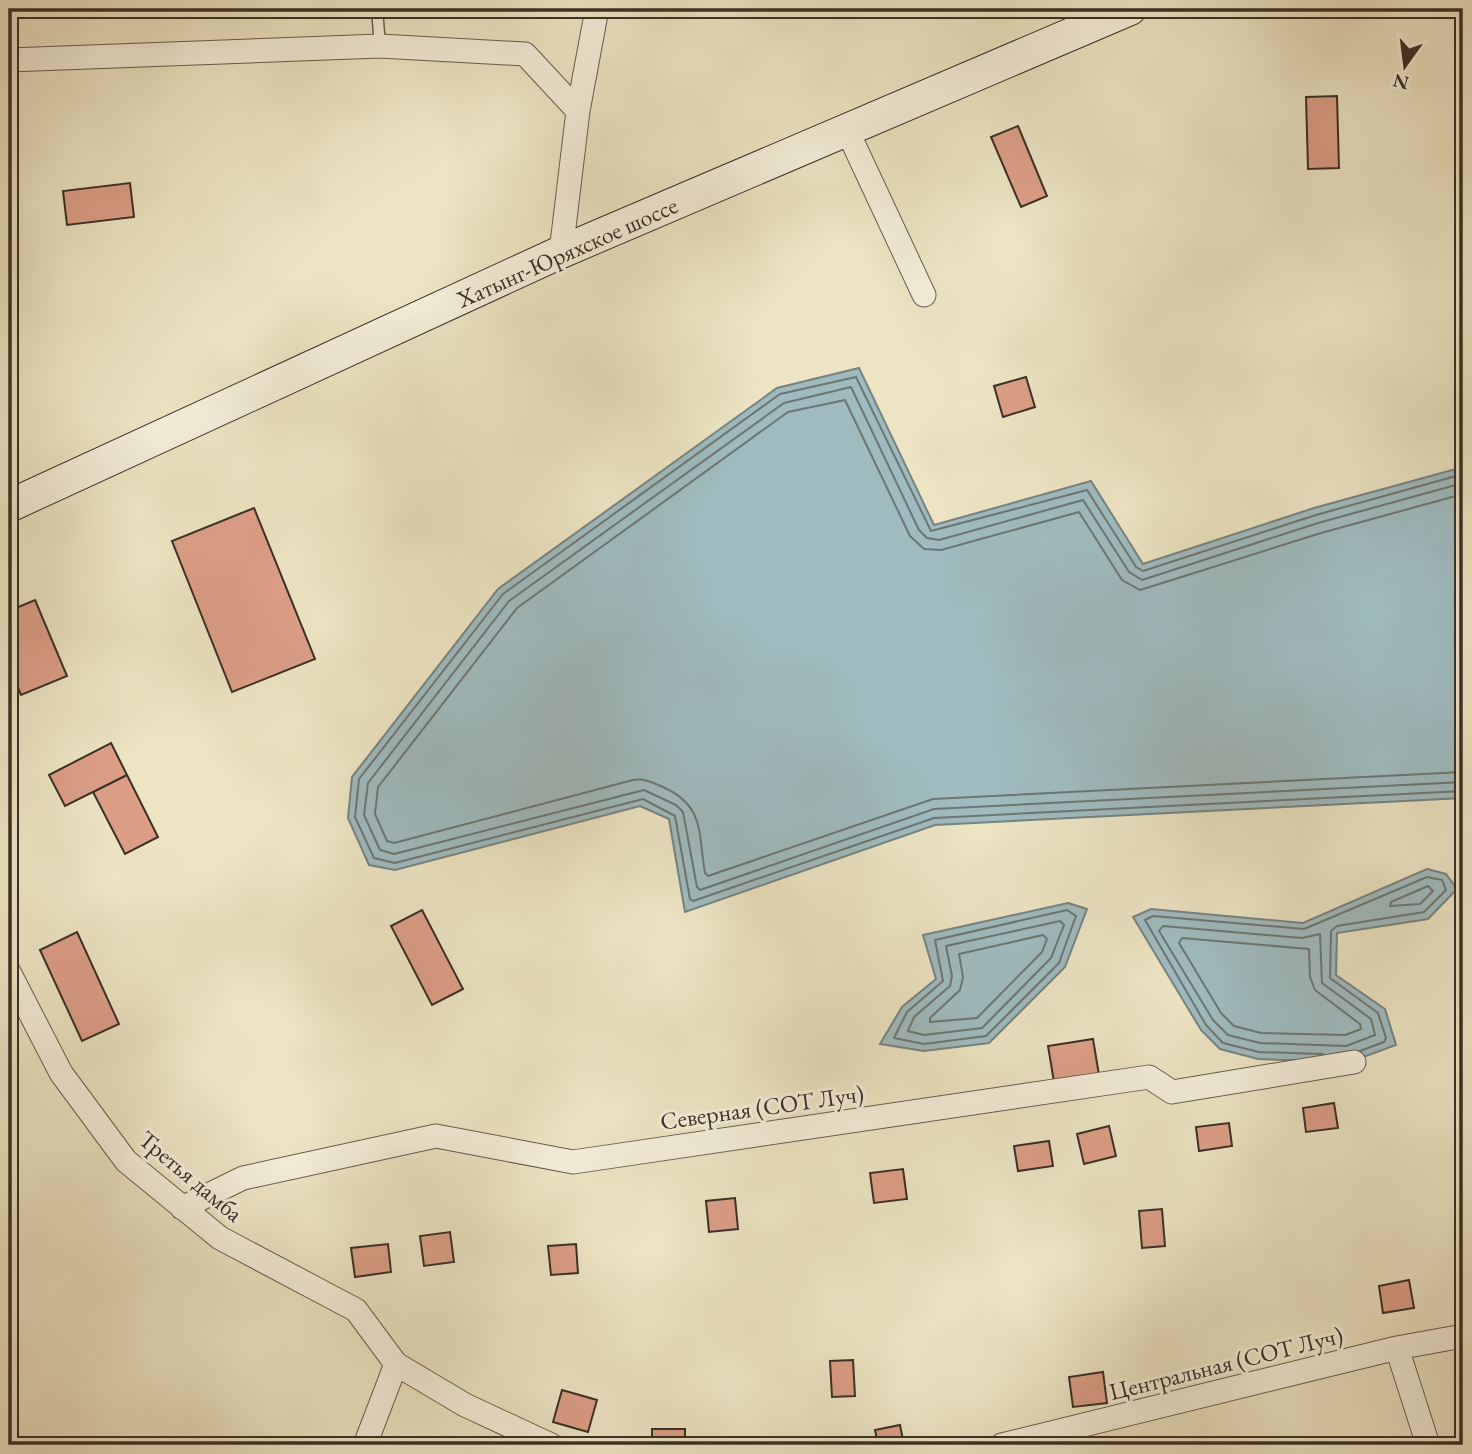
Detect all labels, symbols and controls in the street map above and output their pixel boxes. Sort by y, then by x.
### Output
north arrow [1370,32,1440,102]
text: N [1390,68,1411,96]
street label: Хатынг-Юряхское шоссе [451,189,682,315]
street label: Северная (СОТ Луч) [658,1077,866,1137]
street label: Третья дамба [133,1123,250,1229]
street label: Центральная (СОТ Луч) [1106,1319,1346,1407]

